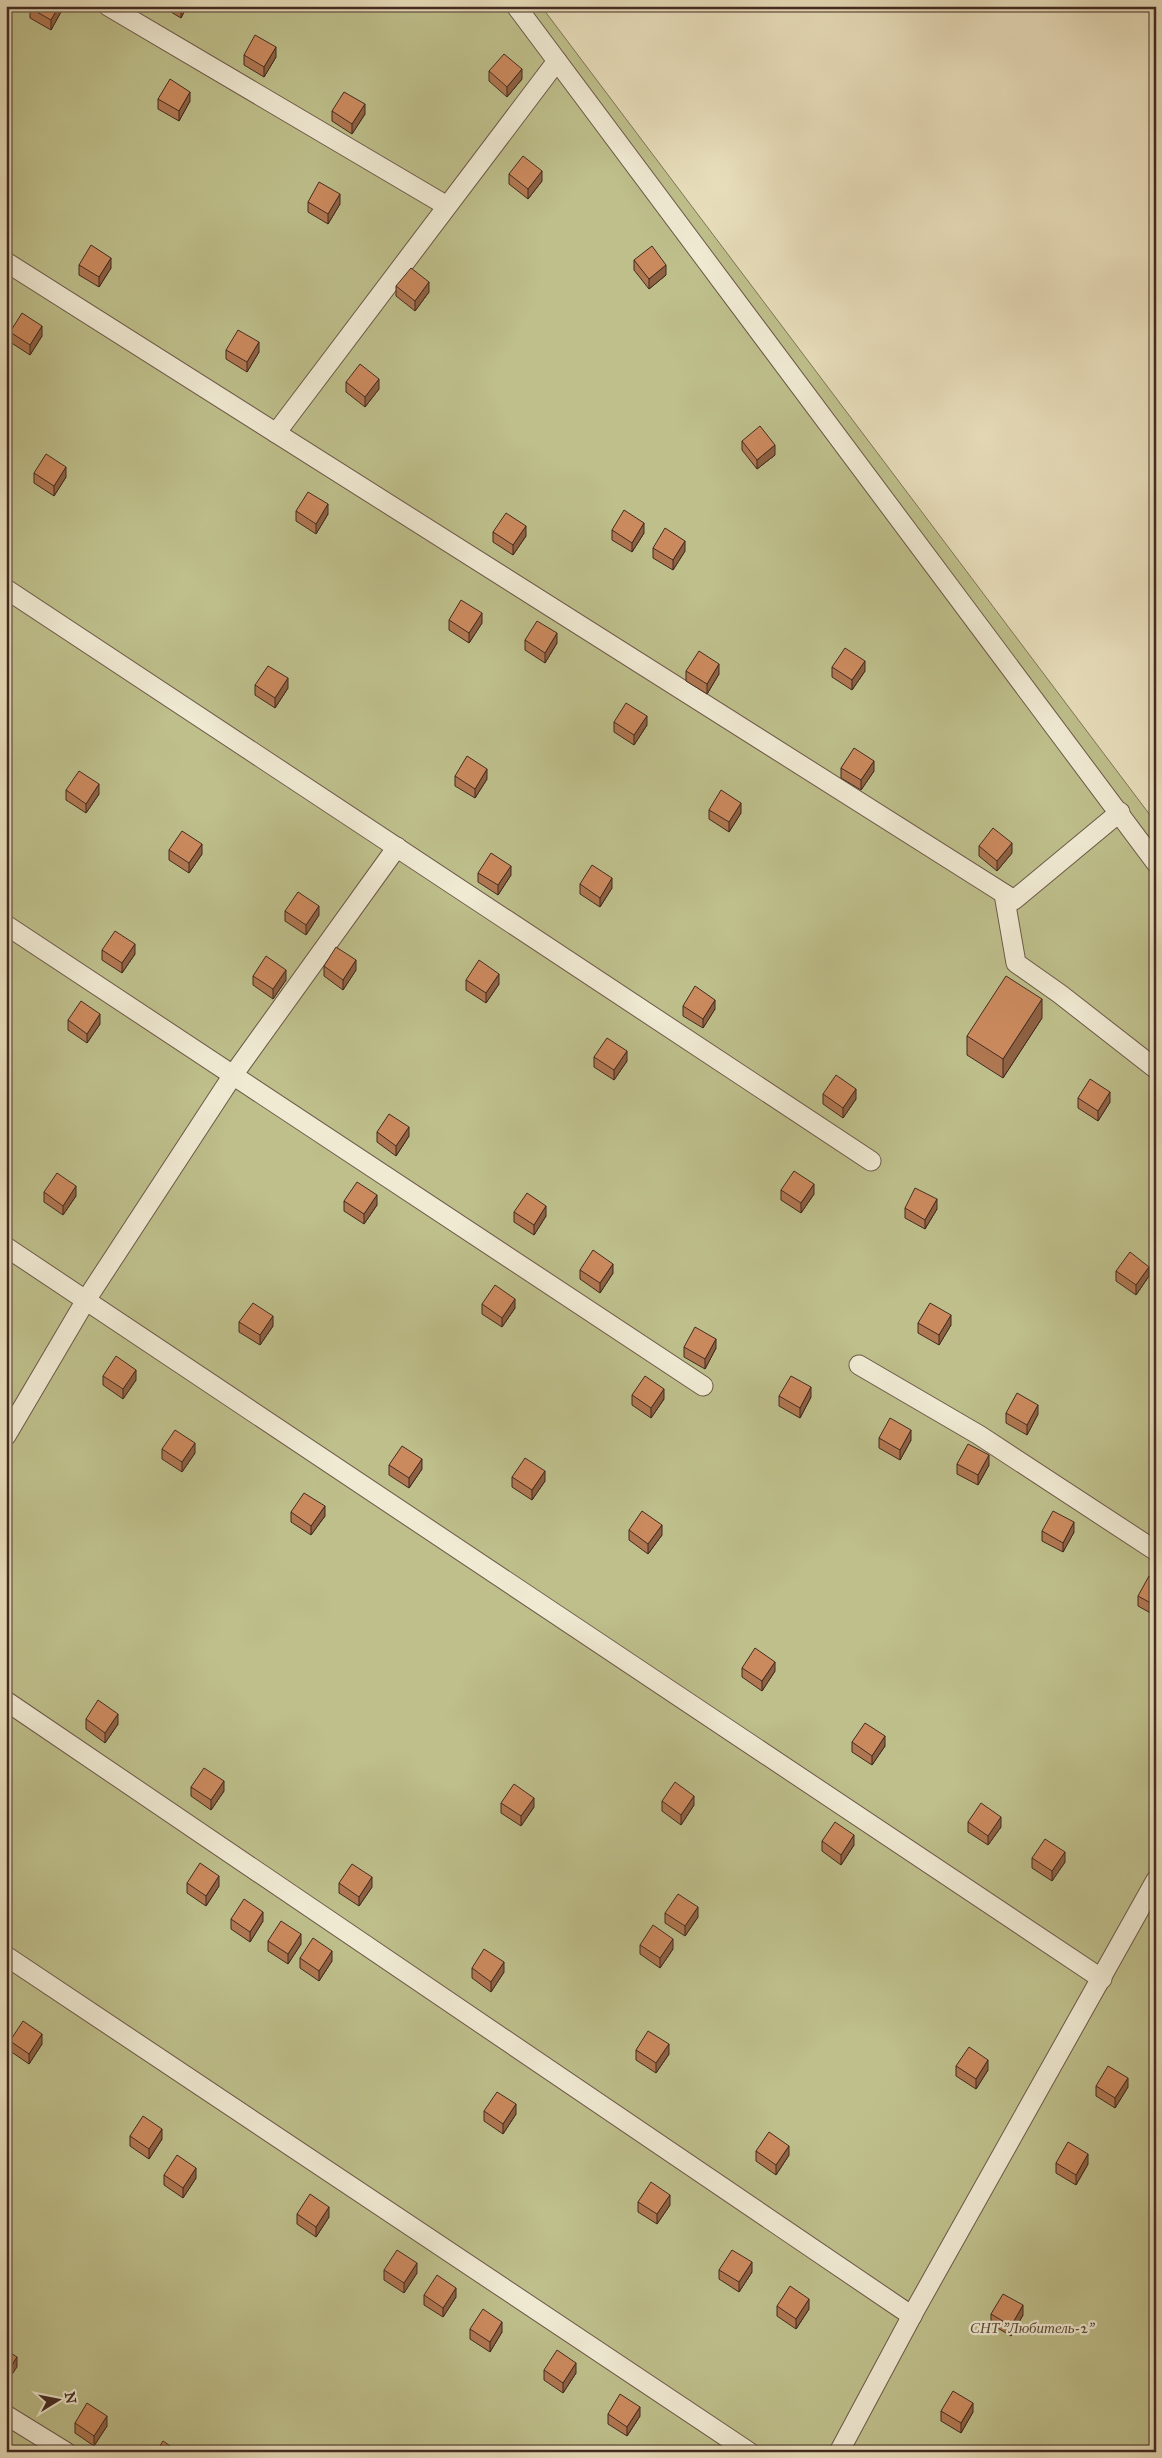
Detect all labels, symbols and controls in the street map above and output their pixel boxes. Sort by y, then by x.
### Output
park label: СНТ "Любитель-2" [970,2319,1096,2337]
north arrow [32,2376,82,2426]
text: N [61,2391,80,2405]

